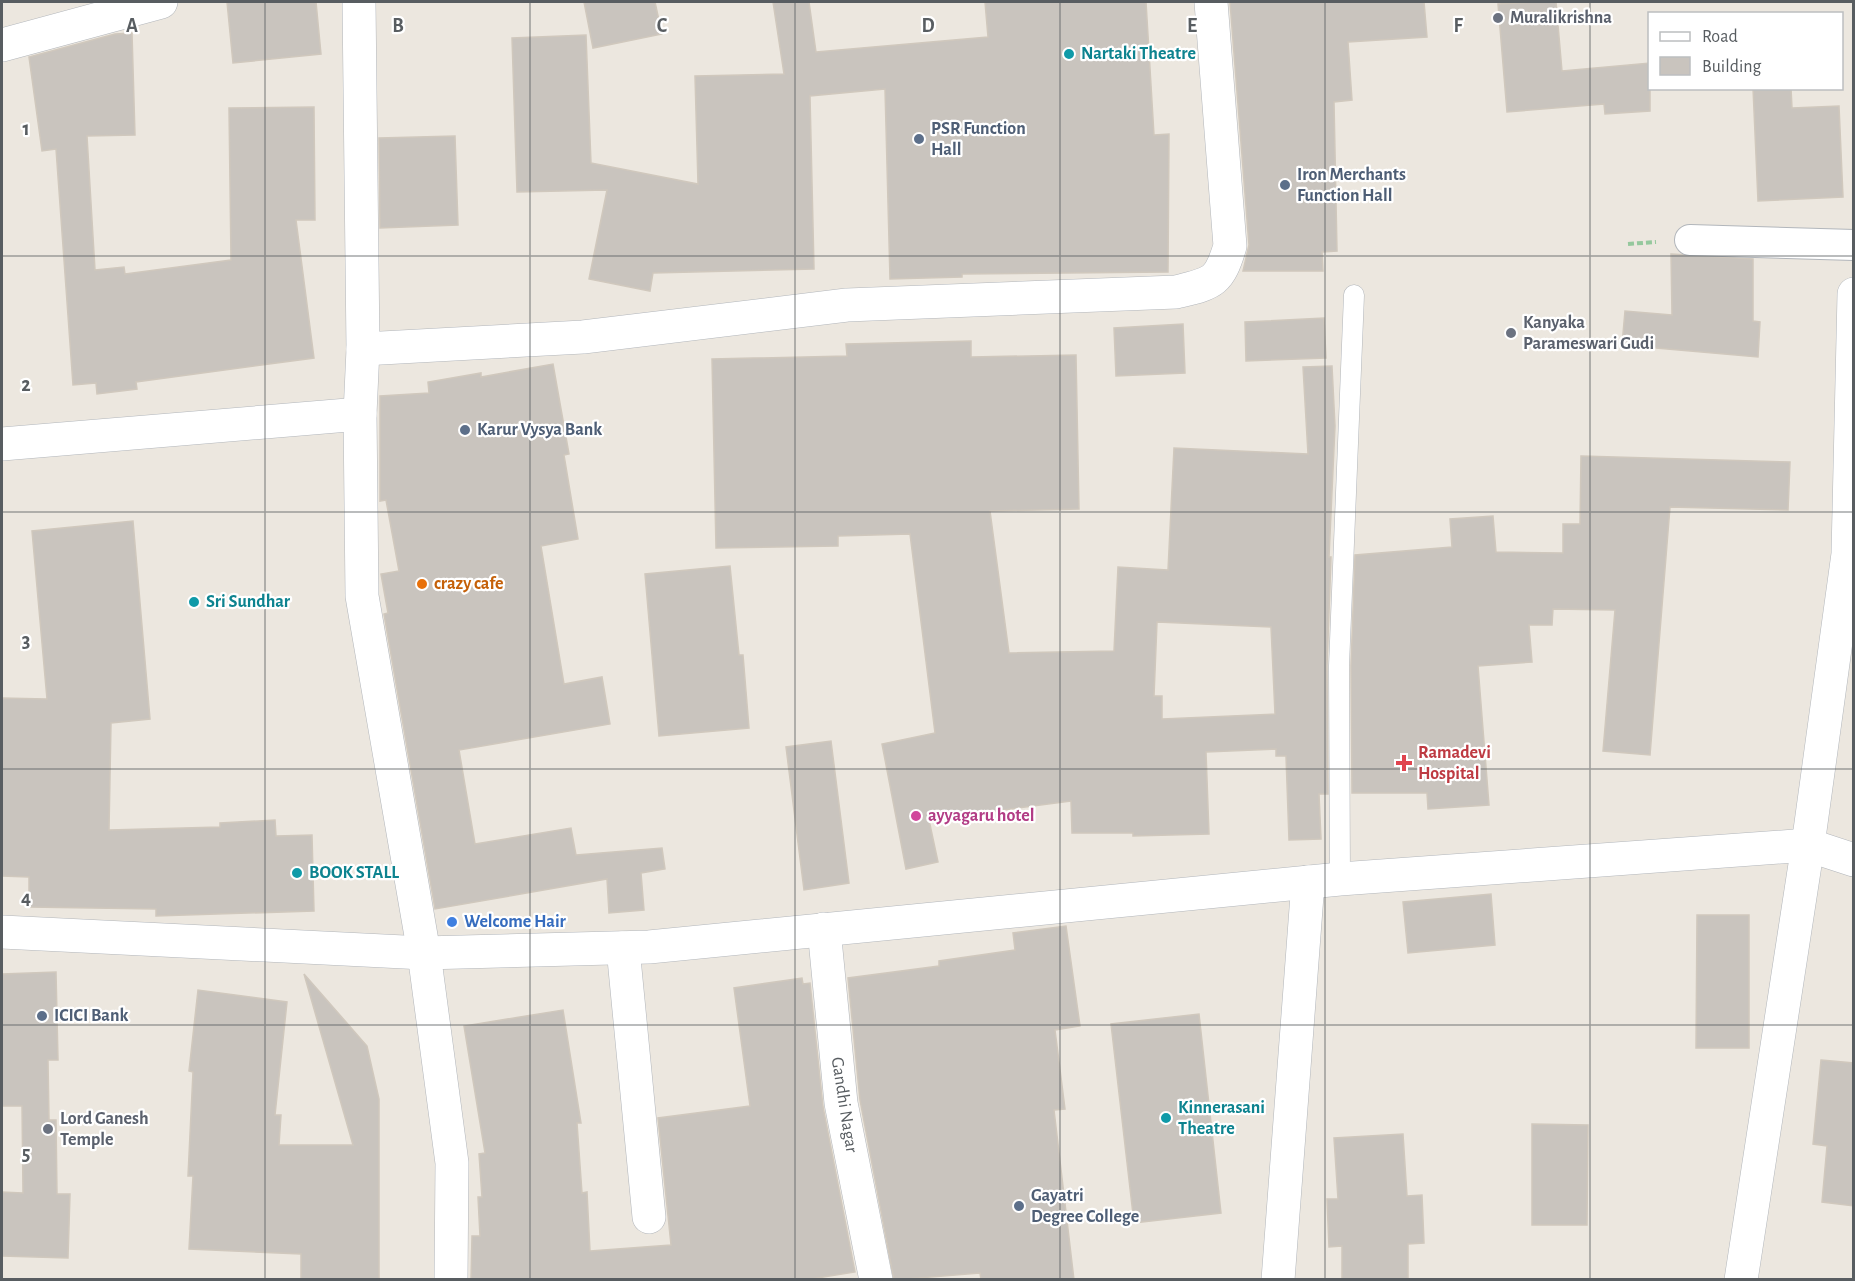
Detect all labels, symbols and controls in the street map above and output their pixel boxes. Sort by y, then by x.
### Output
place label: Muralikrishna [1510,9,1612,27]
marker: Muralikrishna [1491,11,1505,25]
legend [1648,12,1843,90]
text: A [126,16,138,36]
text: B [392,16,404,36]
text: C [657,16,668,36]
text: D [921,16,935,36]
text: E [1187,16,1197,36]
text: F [1453,16,1463,36]
text: Road [1702,28,1738,46]
place label: Nartaki Theatre [1081,45,1196,63]
marker: Nartaki Theatre [1062,47,1076,61]
text: Building [1702,58,1762,76]
text: 1 [22,119,30,139]
place label: PSR Function Hall [931,120,1026,159]
marker: PSR Function Hall [912,132,926,146]
place label: Iron Merchants Function Hall [1297,166,1406,205]
marker: Iron Merchants Function Hall [1278,178,1292,192]
place label: Kanyaka Parameswari Gudi [1523,314,1654,353]
marker: Kanyaka Parameswari Gudi [1504,326,1518,340]
text: 2 [21,375,31,395]
place label: Karur Vysya Bank [477,421,602,439]
marker: Karur Vysya Bank [458,423,472,437]
place label: crazy cafe [434,575,503,593]
marker: crazy cafe [415,577,429,591]
place label: Sri Sundhar [206,593,291,611]
marker: Sri Sundhar [187,595,201,609]
text: 3 [22,631,30,651]
place label: Ramadevi Hospital [1418,744,1491,783]
marker: Ramadevi Hospital [1395,754,1413,772]
place label: ayyagaru hotel [928,807,1034,825]
marker: ayyagaru hotel [909,809,923,823]
place label: BOOK STALL [309,864,399,882]
marker: BOOK STALL [290,866,304,880]
text: 4 [21,888,31,908]
place label: Welcome Hair [464,913,567,931]
marker: Welcome Hair [445,915,459,929]
place label: ICICI Bank [54,1007,128,1025]
marker: ICICI Bank [35,1009,49,1023]
street label: Gandhi Nagar [828,1056,860,1154]
place label: Kinnerasani Theatre [1178,1099,1265,1138]
place label: Lord Ganesh Temple [60,1110,149,1149]
marker: Kinnerasani Theatre [1159,1111,1173,1125]
marker: Lord Ganesh Temple [41,1122,55,1136]
text: 5 [22,1144,30,1164]
place label: Gayatri Degree College [1031,1187,1139,1226]
marker: Gayatri Degree College [1012,1199,1026,1213]

